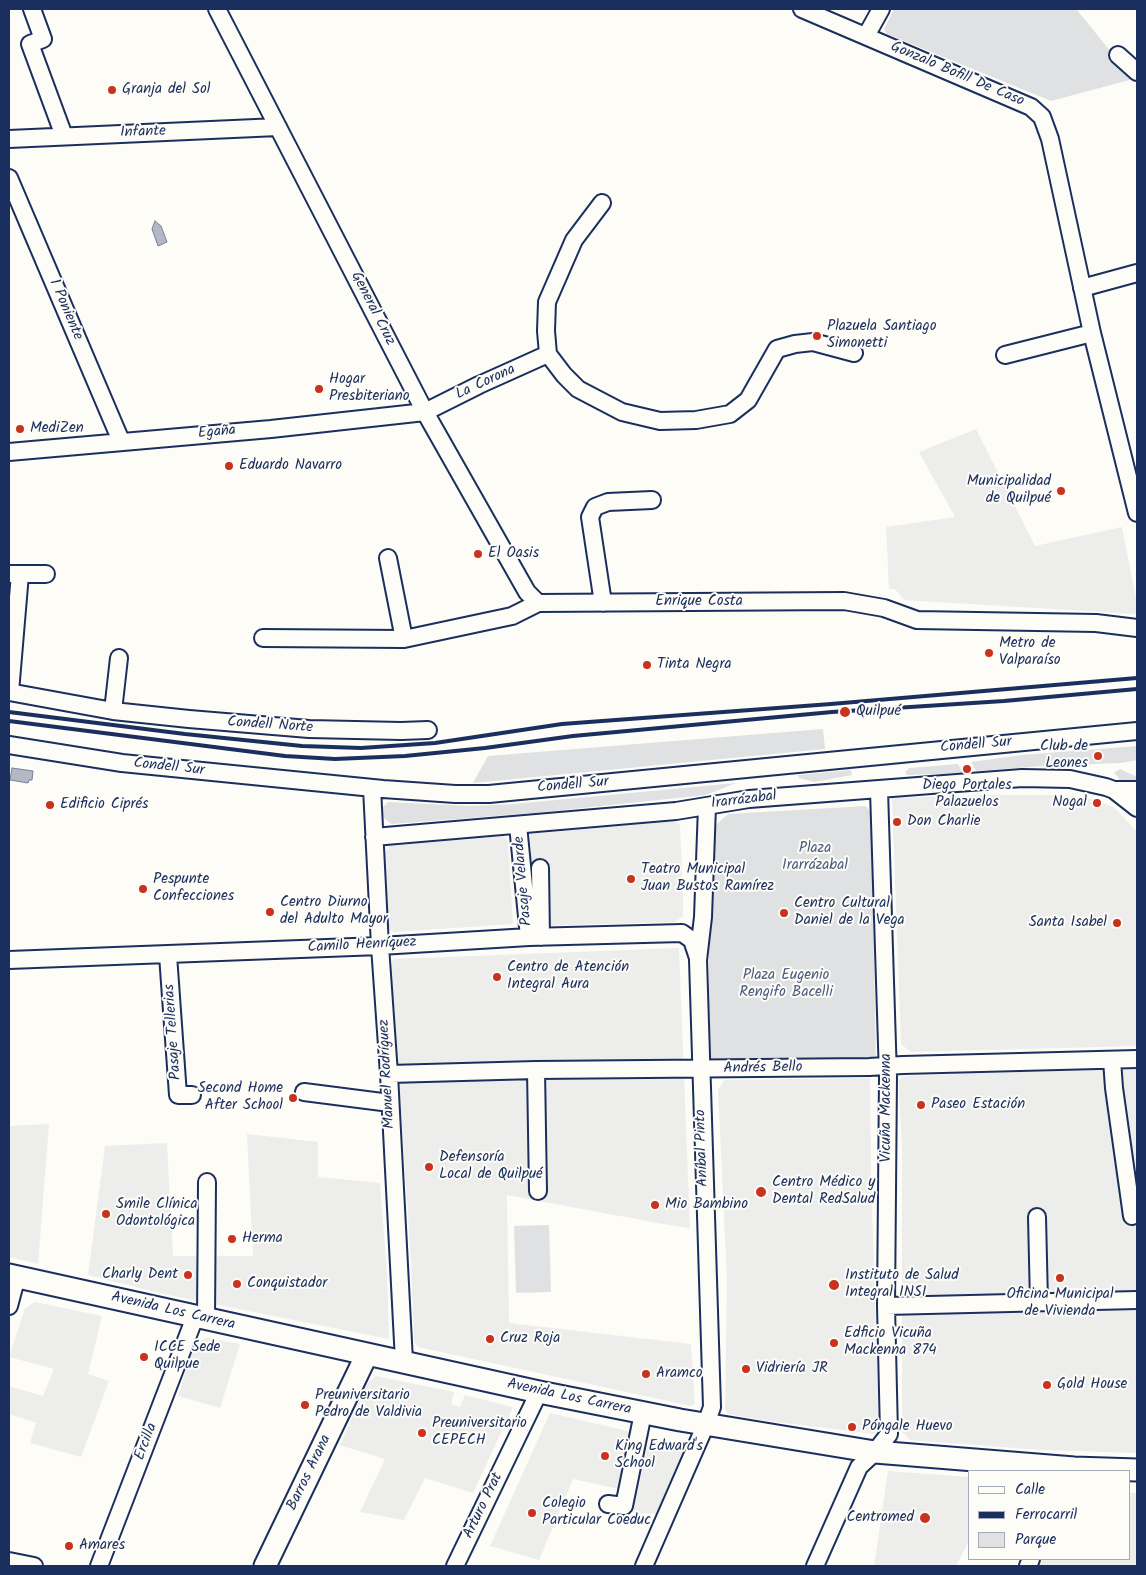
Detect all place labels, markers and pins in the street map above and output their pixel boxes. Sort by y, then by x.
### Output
place label: Granja del Sol [122,81,210,99]
marker: Granja del Sol [106,84,118,96]
place label: Plazuela Santiago Simonetti [827,318,936,353]
marker: Plazuela Santiago Simonetti [811,330,823,342]
place label: Hogar Presbiteriano [329,371,410,406]
marker: Hogar Presbiteriano [313,383,325,395]
place label: MediZen [30,420,84,438]
marker: MediZen [14,423,26,435]
place label: Eduardo Navarro [239,457,342,475]
marker: Eduardo Navarro [223,460,235,472]
place label: Municipalidad de Quilpué [967,473,1051,508]
marker: Municipalidad de Quilpué [1055,485,1067,497]
place label: El Oasis [488,545,539,563]
marker: El Oasis [472,548,484,560]
place label: Metro de Valparaíso [999,635,1061,670]
marker: Metro de Valparaíso [983,647,995,659]
place label: Tinta Negra [657,656,731,674]
marker: Tinta Negra [641,659,653,671]
place label: Quilpué [856,703,901,721]
marker: Quilpué [838,705,852,719]
place label: Club de Leones [1040,738,1088,773]
marker: Club de Leones [1092,750,1104,762]
marker: Diego Portales Palazuelos [961,763,973,775]
place label: Diego Portales Palazuelos [922,777,1012,812]
place label: Nogal [1052,794,1087,812]
place label: Edificio Ciprés [60,796,148,814]
marker: Nogal [1091,797,1103,809]
marker: Edificio Ciprés [44,799,56,811]
place label: Don Charlie [907,813,980,831]
marker: Don Charlie [891,816,903,828]
place label: Teatro Municipal Juan Bustos Ramírez [641,861,774,896]
place label: Pespunte Confecciones [153,871,234,906]
marker: Teatro Municipal Juan Bustos Ramírez [625,873,637,885]
marker: Pespunte Confecciones [137,883,149,895]
place label: Centro Diurno del Adulto Mayor [280,894,388,929]
place label: Centro Cultural Daniel de la Vega [794,895,905,930]
marker: Centro Diurno del Adulto Mayor [264,906,276,918]
marker: Centro Cultural Daniel de la Vega [778,907,790,919]
place label: Santa Isabel [1029,914,1107,932]
marker: Santa Isabel [1111,917,1123,929]
place label: Centro de Atención Integral Aura [507,959,629,994]
marker: Centro de Atención Integral Aura [491,971,503,983]
place label: Second Home After School [198,1080,283,1115]
marker: Second Home After School [287,1092,299,1104]
place label: Paseo Estación [931,1096,1025,1114]
marker: Paseo Estación [915,1099,927,1111]
place label: Defensoría Local de Quilpué [439,1149,543,1184]
marker: Defensoría Local de Quilpué [423,1161,435,1173]
place label: Centro Médico y Dental RedSalud [772,1174,875,1209]
marker: Centro Médico y Dental RedSalud [754,1185,768,1199]
place label: Smile Clínica Odontológica [116,1196,197,1231]
place label: Mio Bambino [665,1196,748,1214]
marker: Mio Bambino [649,1199,661,1211]
marker: Smile Clínica Odontológica [100,1208,112,1220]
place label: Herma [242,1230,283,1248]
marker: Herma [226,1233,238,1245]
place label: Charly Dent [102,1266,178,1284]
place label: Instituto de Salud Integral INSI [845,1267,959,1302]
marker: Charly Dent [182,1269,194,1281]
marker: Oficina Municipal de Vivienda [1054,1272,1066,1284]
place label: Conquistador [247,1275,327,1293]
marker: Conquistador [231,1278,243,1290]
marker: Instituto de Salud Integral INSI [827,1278,841,1292]
place label: Oficina Municipal de Vivienda [1006,1286,1114,1321]
place label: Edficio Vicuña Mackenna 874 [844,1325,937,1360]
place label: Cruz Roja [500,1330,560,1348]
marker: Cruz Roja [484,1333,496,1345]
marker: Edficio Vicuña Mackenna 874 [828,1337,840,1349]
place label: ICCE Sede Quilpue [154,1339,220,1374]
marker: ICCE Sede Quilpue [138,1351,150,1363]
place label: Vidriería JR [756,1360,828,1378]
marker: Vidriería JR [740,1363,752,1375]
place label: Aramco [656,1365,703,1383]
marker: Aramco [640,1368,652,1380]
place label: Gold House [1057,1376,1127,1394]
marker: Gold House [1041,1379,1053,1391]
place label: Preuniversitario Pedro de Valdivia [315,1387,422,1422]
marker: Preuniversitario Pedro de Valdivia [299,1399,311,1411]
place label: Preuniversitario CEPECH [432,1415,527,1450]
place label: Póngale Huevo [862,1418,953,1436]
marker: Póngale Huevo [846,1421,858,1433]
marker: Preuniversitario CEPECH [416,1427,428,1439]
place label: King Edward's School [615,1438,703,1473]
marker: King Edward's School [599,1450,611,1462]
place label: Colegio Particular Coeduc [542,1495,651,1530]
marker: Colegio Particular Coeduc [526,1507,538,1519]
place label: Centromed [847,1509,914,1527]
marker: Centromed [918,1511,932,1525]
place label: Amares [79,1537,125,1555]
marker: Amares [63,1540,75,1552]

